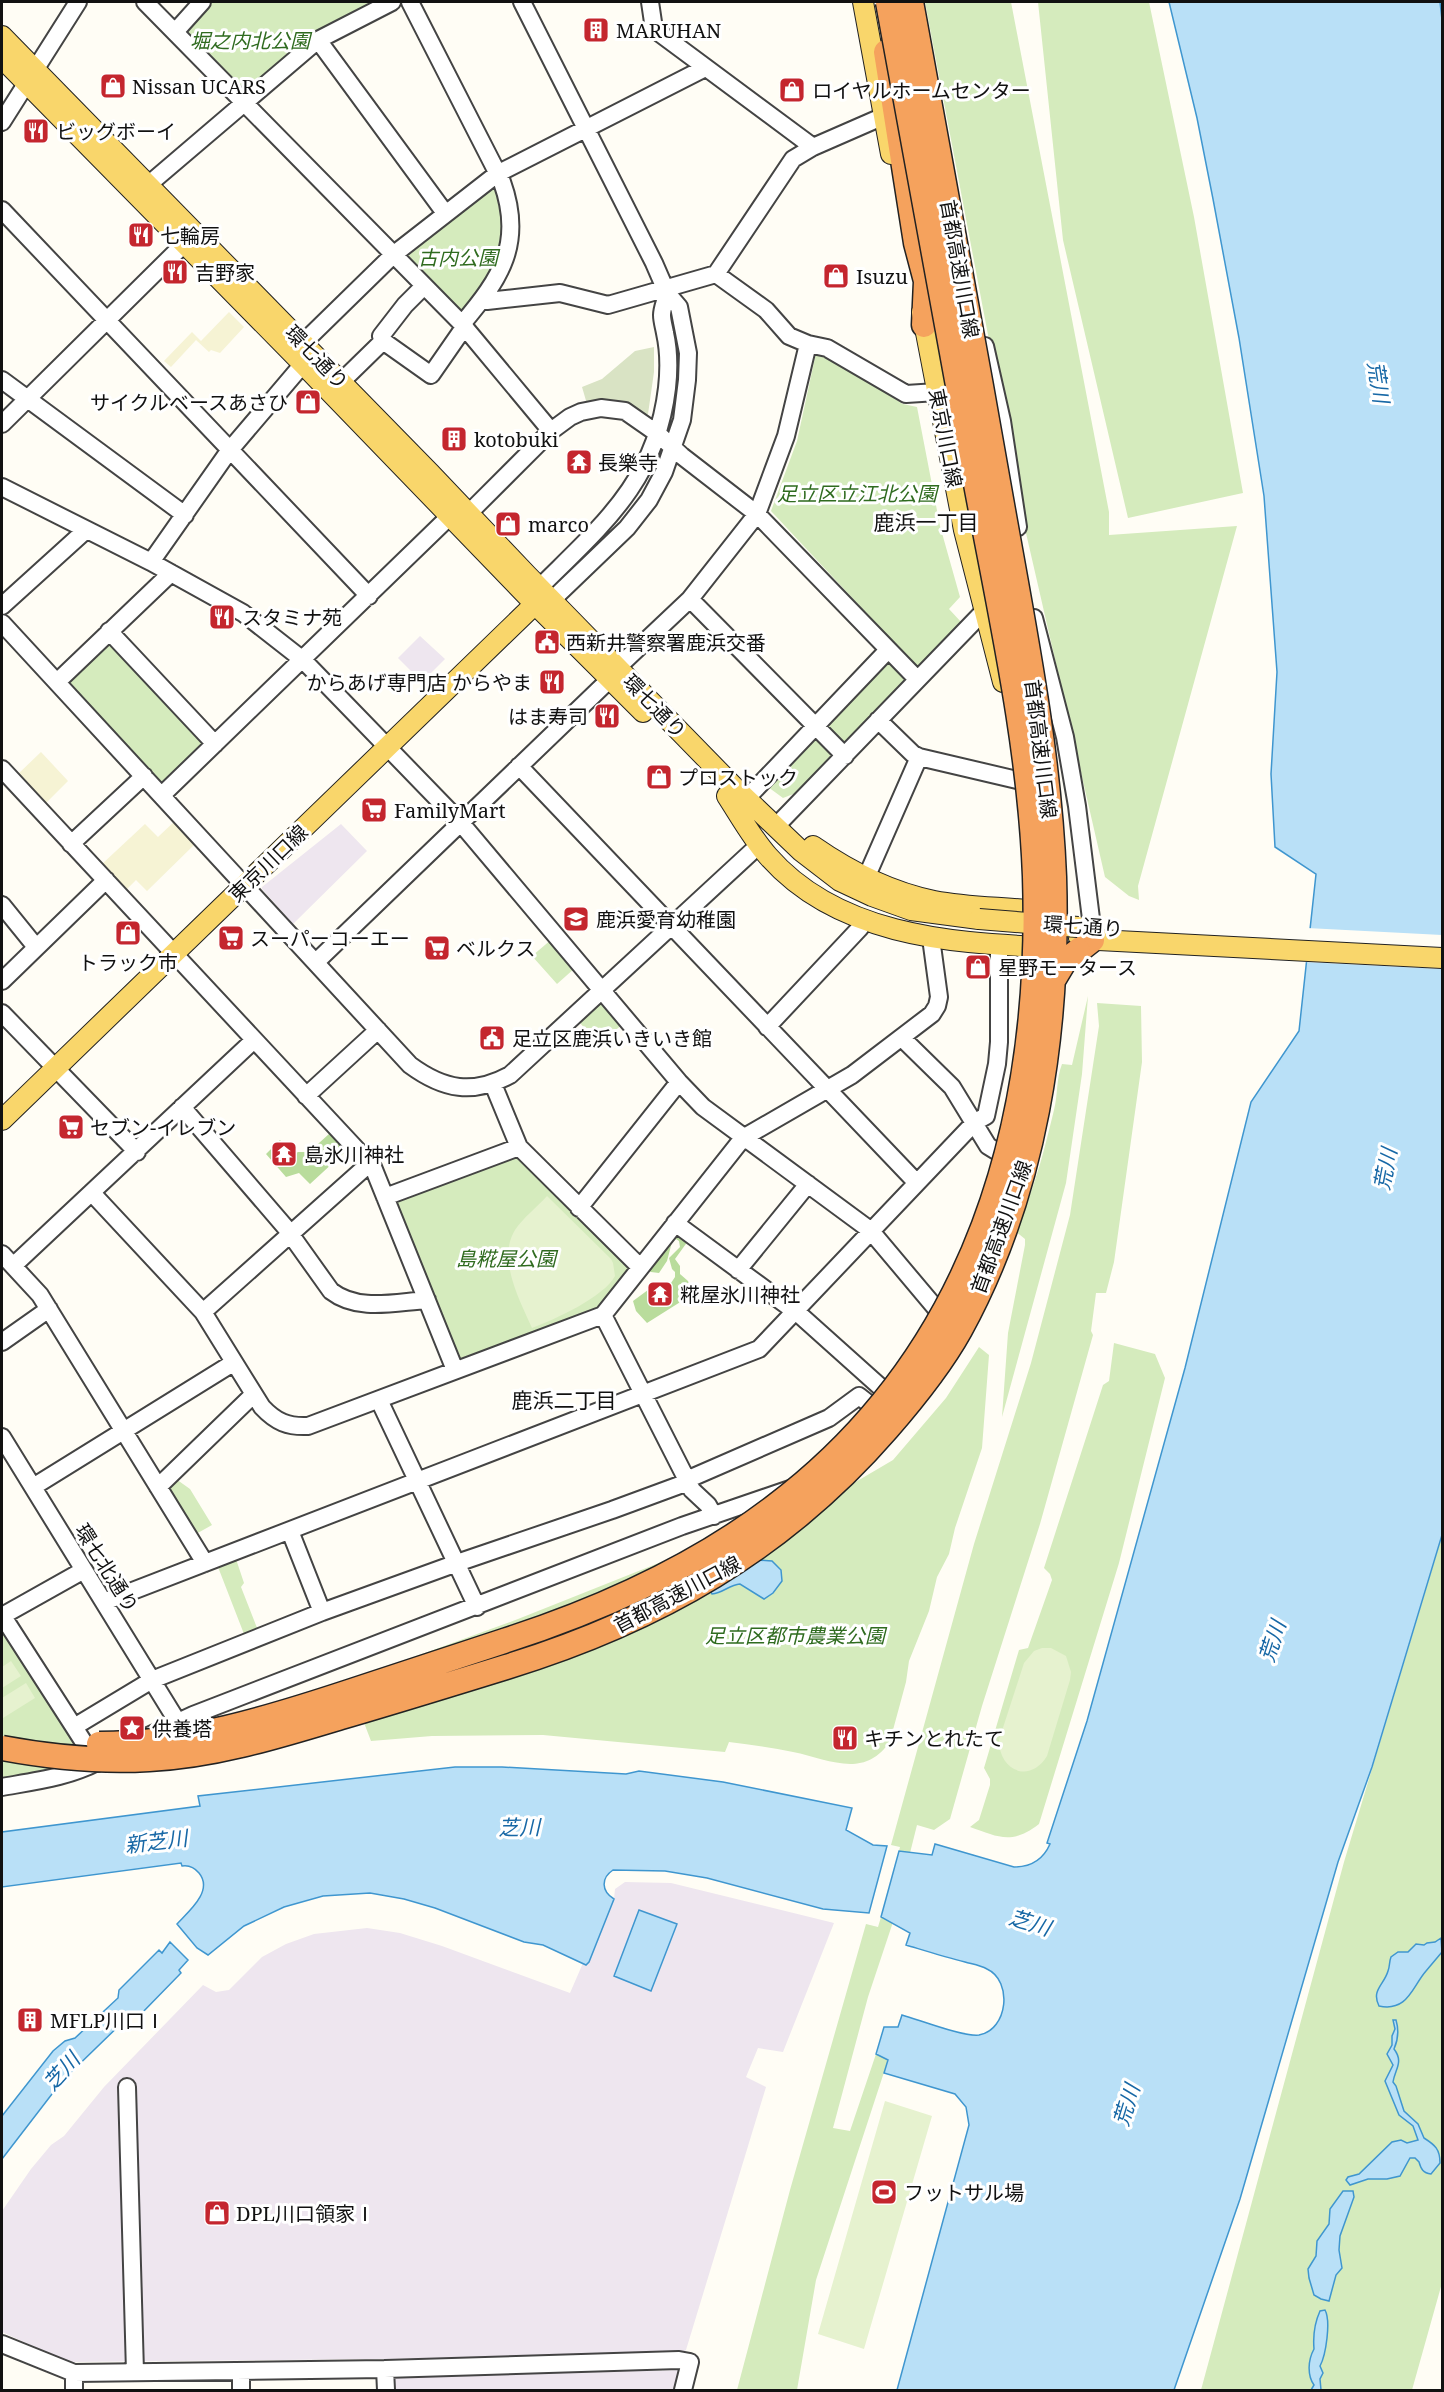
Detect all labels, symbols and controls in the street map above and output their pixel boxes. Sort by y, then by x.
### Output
building icon: MARUHAN [581,15,611,45]
place label: MARUHAN [616,17,721,44]
park label: 堀之内北公園 [190,27,313,54]
shop icon: Nissan UCARS [98,71,128,101]
place label: Nissan UCARS [132,73,266,100]
shop icon: ロイヤルホームセンター [777,75,807,105]
place label: ロイヤルホームセンター [812,77,1031,104]
restaurant icon: ビッグボーイ [21,116,51,146]
place label: ビッグボーイ [56,118,176,145]
street label: 首都高速川口線 [935,198,985,340]
restaurant icon: 七輪房 [126,220,156,250]
place label: 七輪房 [160,222,220,249]
park label: 古内公園 [418,244,501,271]
restaurant icon: 吉野家 [160,257,190,287]
place label: 吉野家 [195,259,255,286]
shop icon: Isuzu [821,261,851,291]
place label: Isuzu [856,263,908,290]
street label: 環七通り [280,319,354,395]
water label: 荒川 [1362,359,1396,407]
street label: 東京川口線 [923,386,969,490]
shop icon: サイクルベースあさひ [293,387,323,417]
place label: サイクルベースあさひ [90,389,288,416]
building icon: kotobuki [439,424,469,454]
place label: kotobuki [474,426,559,453]
temple icon: 長樂寺 [564,447,594,477]
place label: 長樂寺 [598,449,658,476]
park label: 足立区立江北公園 [777,480,940,507]
district label: 鹿浜一丁目 [874,508,979,536]
shop icon: marco [493,509,523,539]
place label: marco [528,511,589,538]
restaurant icon: スタミナ苑 [207,602,237,632]
place label: スタミナ苑 [242,604,342,631]
public building icon: 西新井警察署鹿浜交番 [532,627,562,657]
place label: 西新井警察署鹿浜交番 [566,629,766,656]
restaurant icon: からあげ専門店 からやま [537,667,567,697]
street label: 環七通り [618,668,692,744]
place label: からあげ専門店 からやま [307,669,532,696]
street label: 首都高速川口線 [1019,678,1063,820]
restaurant icon: はま寿司 [592,701,622,731]
place label: はま寿司 [508,703,588,730]
shop icon: プロストック [644,762,674,792]
place label: プロストック [678,764,798,791]
supermarket icon: FamilyMart [359,795,389,825]
place label: FamilyMart [394,797,506,824]
street label: 東京川口線 [223,819,313,907]
school or university icon: 鹿浜愛育幼稚園 [561,904,591,934]
place label: 鹿浜愛育幼稚園 [596,906,736,933]
street label: 環七通り [1042,910,1124,942]
shop icon: トラック市 [113,918,143,948]
supermarket icon: スーパーコーエー [216,923,246,953]
place label: スーパーコーエー [250,925,410,952]
supermarket icon: ベルクス [422,933,452,963]
place label: ベルクス [456,935,535,962]
place label: トラック市 [78,949,178,976]
shop icon: 星野モータース [963,952,993,982]
place label: 星野モータース [998,954,1137,981]
public building icon: 足立区鹿浜いきいき館 [477,1023,507,1053]
place label: 足立区鹿浜いきいき館 [512,1025,712,1052]
supermarket icon: セブン-イレブン [56,1112,86,1142]
place label: セブン-イレブン [90,1114,236,1141]
temple icon: 島氷川神社 [269,1139,299,1169]
place label: 島氷川神社 [304,1141,404,1168]
water label: 荒川 [1367,1144,1403,1192]
street label: 首都高速川口線 [964,1157,1038,1297]
park label: 島糀屋公園 [456,1245,559,1272]
temple icon: 糀屋氷川神社 [645,1279,675,1309]
place label: 糀屋氷川神社 [680,1281,800,1308]
district label: 鹿浜二丁目 [512,1386,617,1414]
street label: 環七北通り [69,1518,145,1618]
street label: 首都高速川口線 [609,1549,745,1639]
water label: 荒川 [1252,1615,1292,1665]
park label: 足立区都市農業公園 [705,1622,888,1649]
place icon: 供養塔 [117,1713,147,1743]
place label: 供養塔 [152,1715,212,1742]
restaurant icon: キチンとれたて [830,1723,860,1753]
place label: キチンとれたて [864,1725,1004,1752]
water label: 芝川 [498,1813,542,1841]
water label: 新芝川 [123,1823,191,1859]
water label: 芝川 [1006,1902,1056,1942]
building icon: MFLP川口Ⅰ [15,2005,45,2035]
place label: MFLP川口Ⅰ [50,2007,165,2034]
water label: 芝川 [37,2045,87,2096]
water label: 荒川 [1106,2079,1146,2129]
sports icon: フットサル場 [869,2177,899,2207]
place label: フットサル場 [904,2179,1024,2206]
shop icon: DPL川口領家Ⅰ [202,2198,232,2228]
place label: DPL川口領家Ⅰ [236,2200,375,2227]

